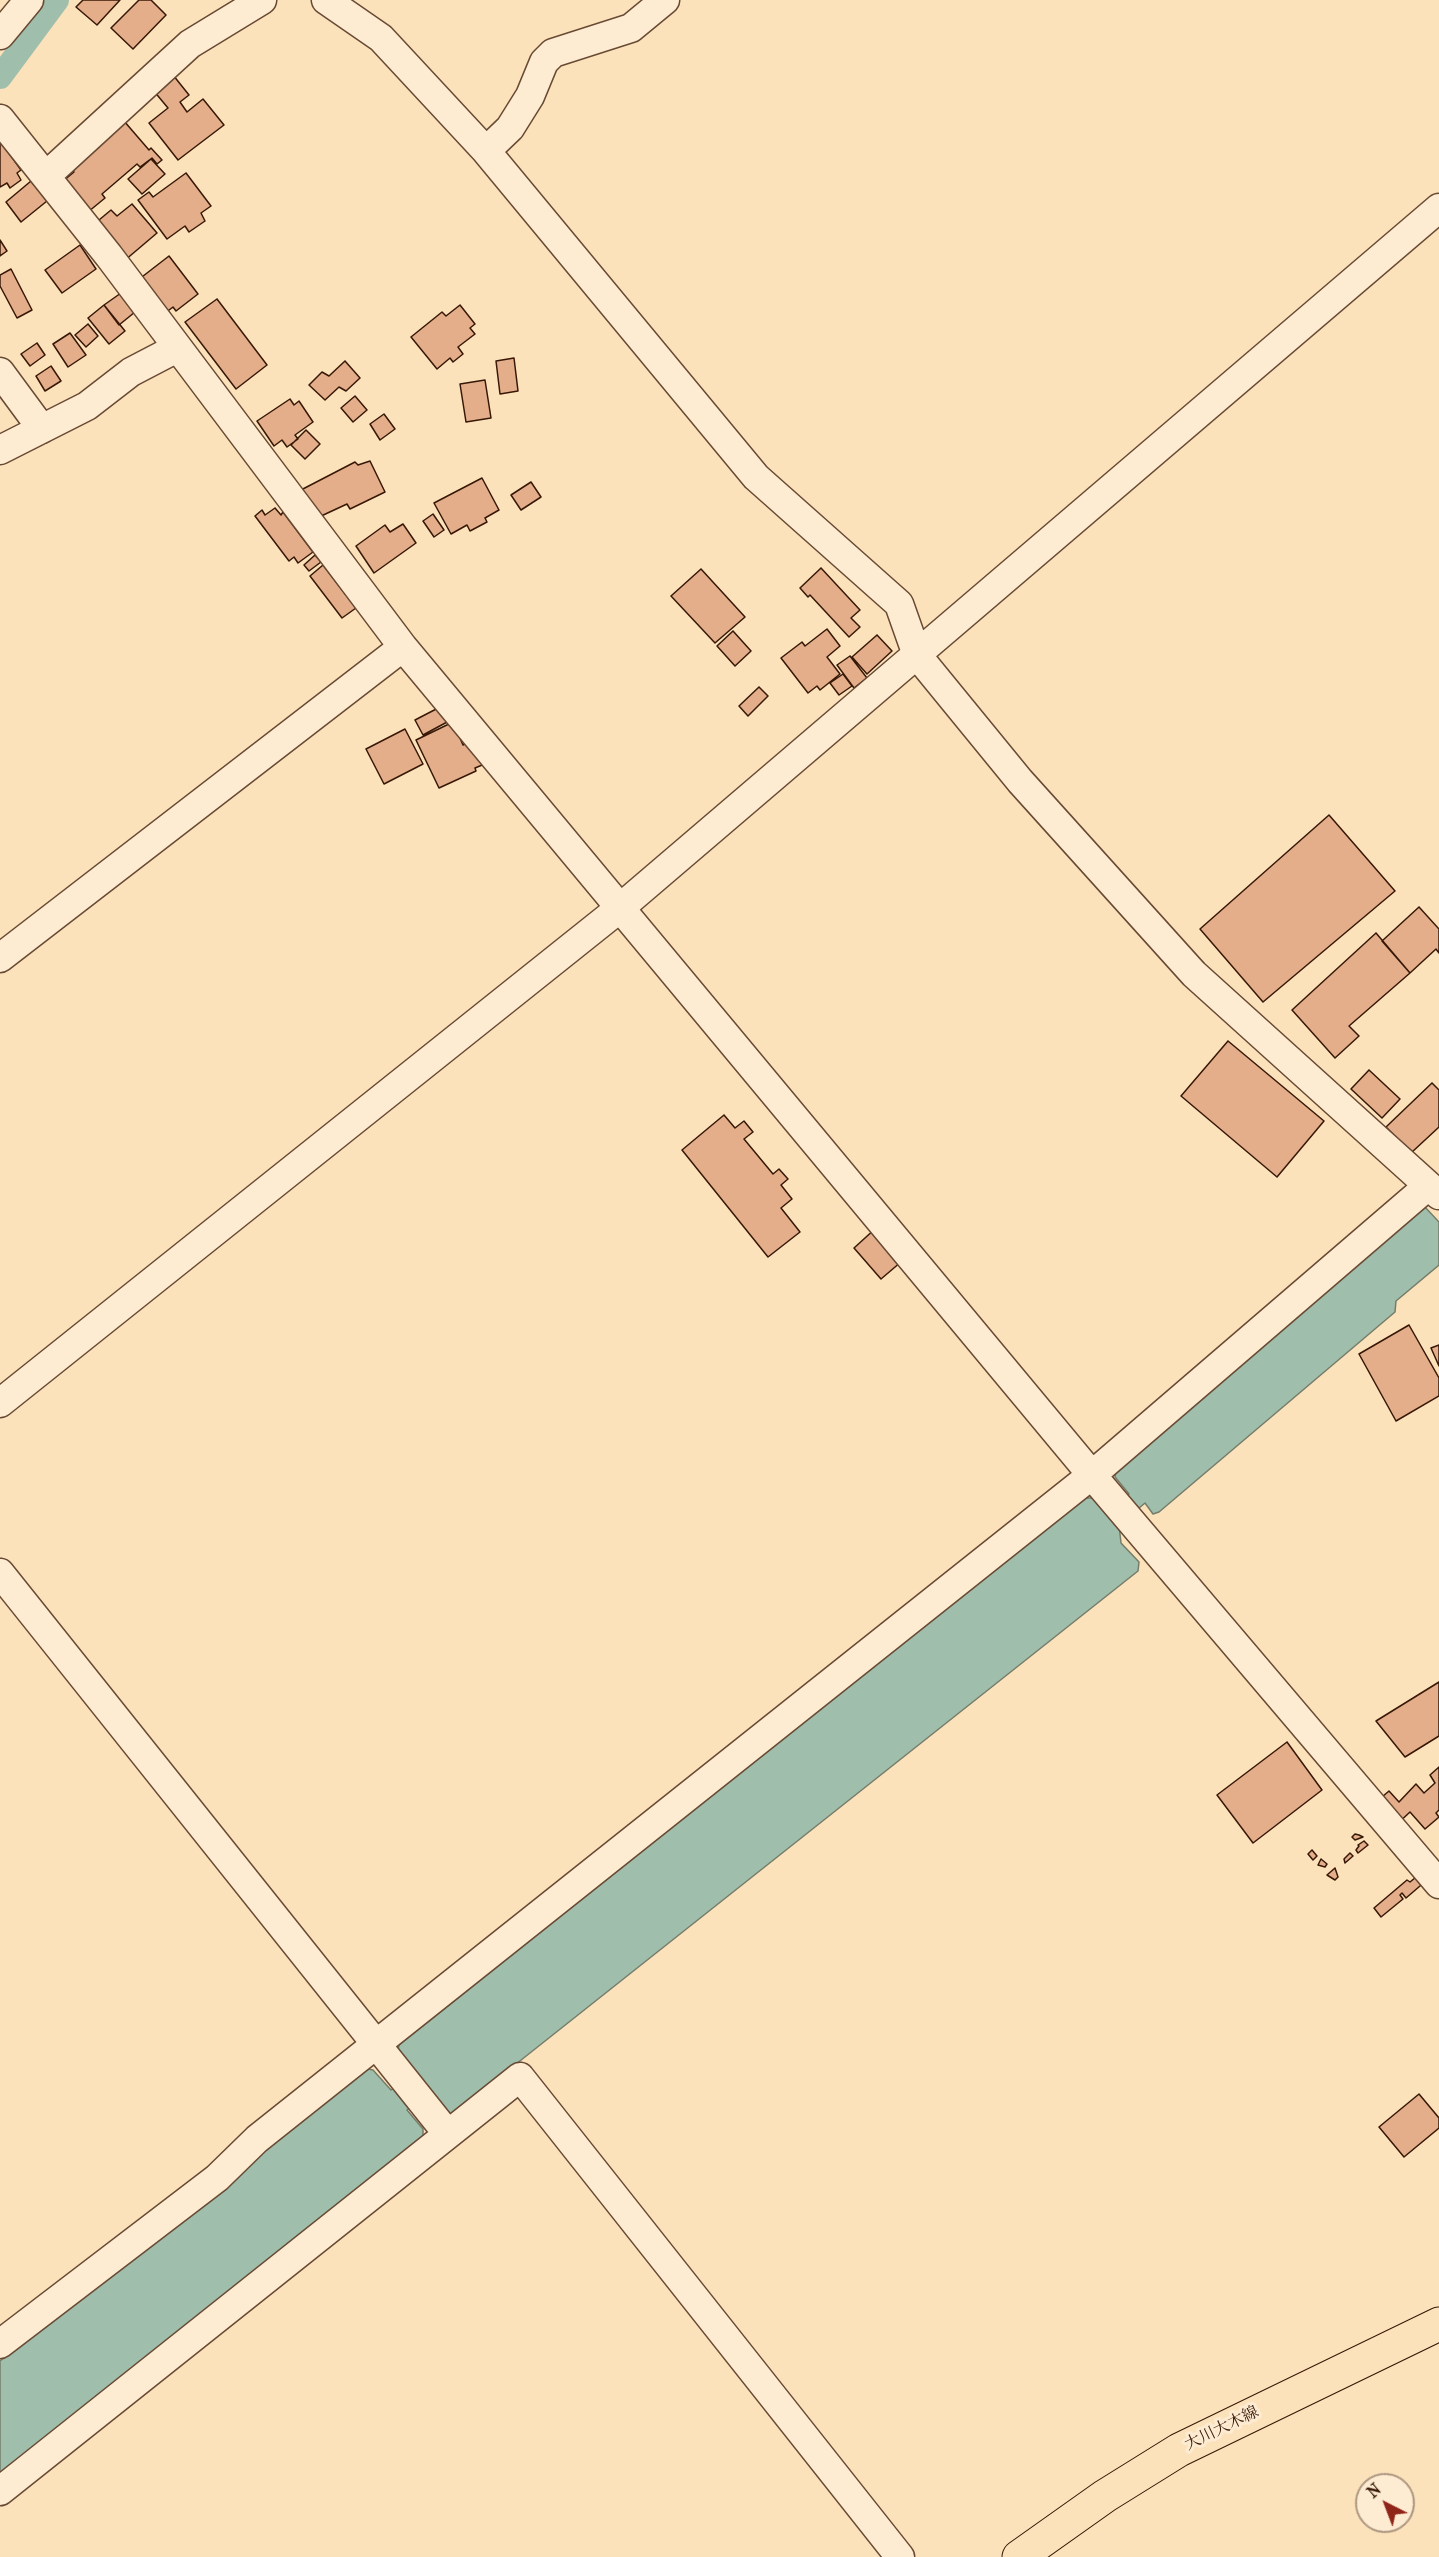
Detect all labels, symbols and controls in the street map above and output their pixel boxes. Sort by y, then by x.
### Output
street label: 大川大木線 [1182,2403,1262,2455]
north arrow [1355,2473,1415,2533]
text: N [1363,2480,1385,2502]

